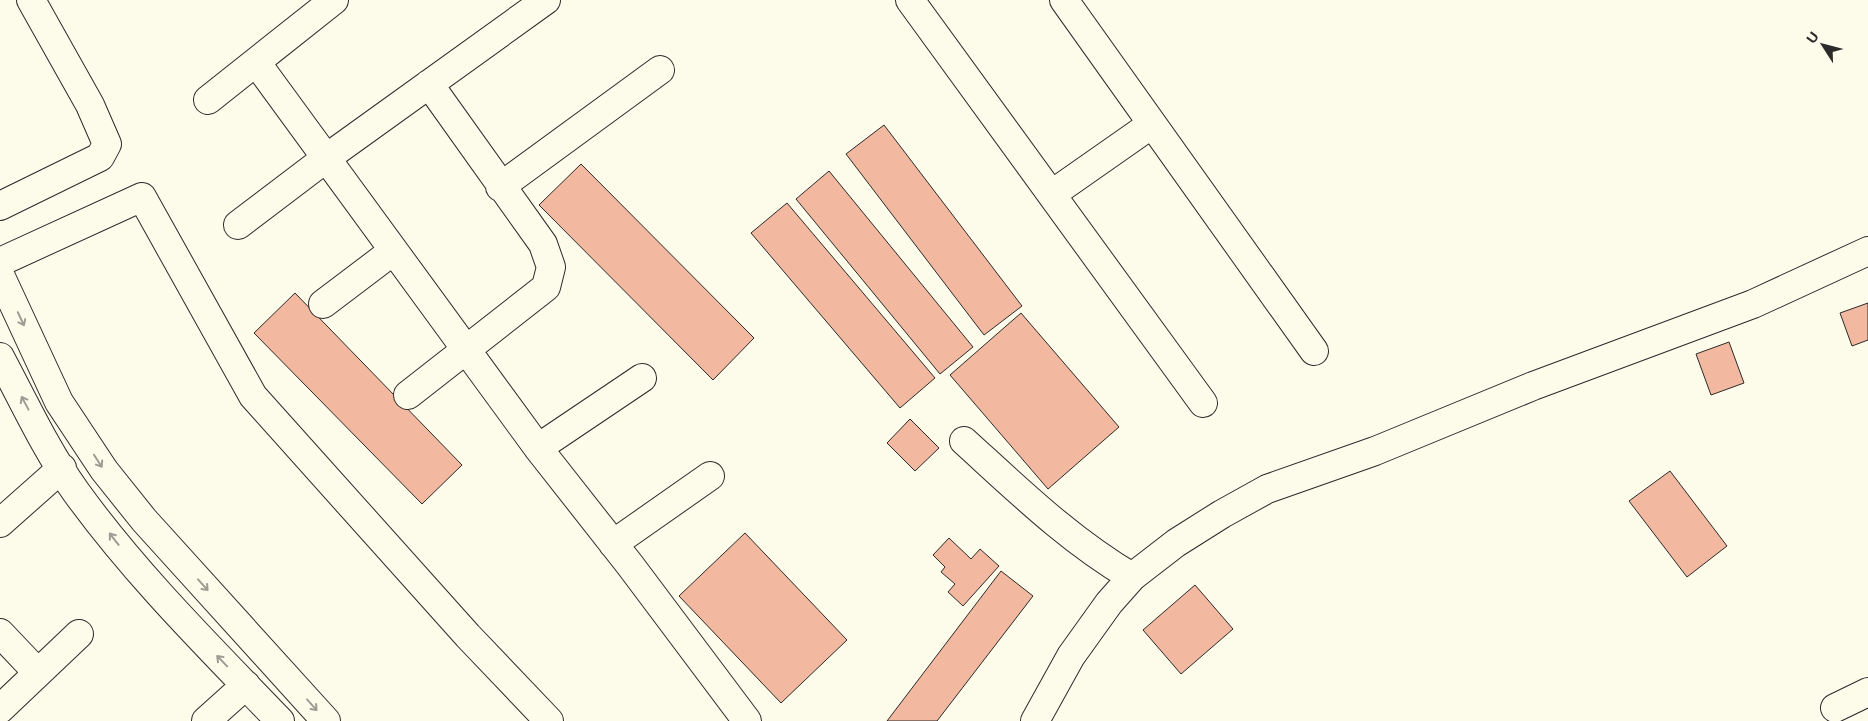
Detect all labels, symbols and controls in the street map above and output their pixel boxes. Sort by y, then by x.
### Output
north arrow [1798,20,1848,70]
text: U [1803,29,1822,46]
one-way arrow [16,311,26,326]
one-way arrow [20,397,30,411]
one-way arrow [93,454,103,468]
one-way arrow [108,533,119,546]
one-way arrow [197,578,209,591]
one-way arrow [216,654,228,667]
one-way arrow [306,699,318,712]

